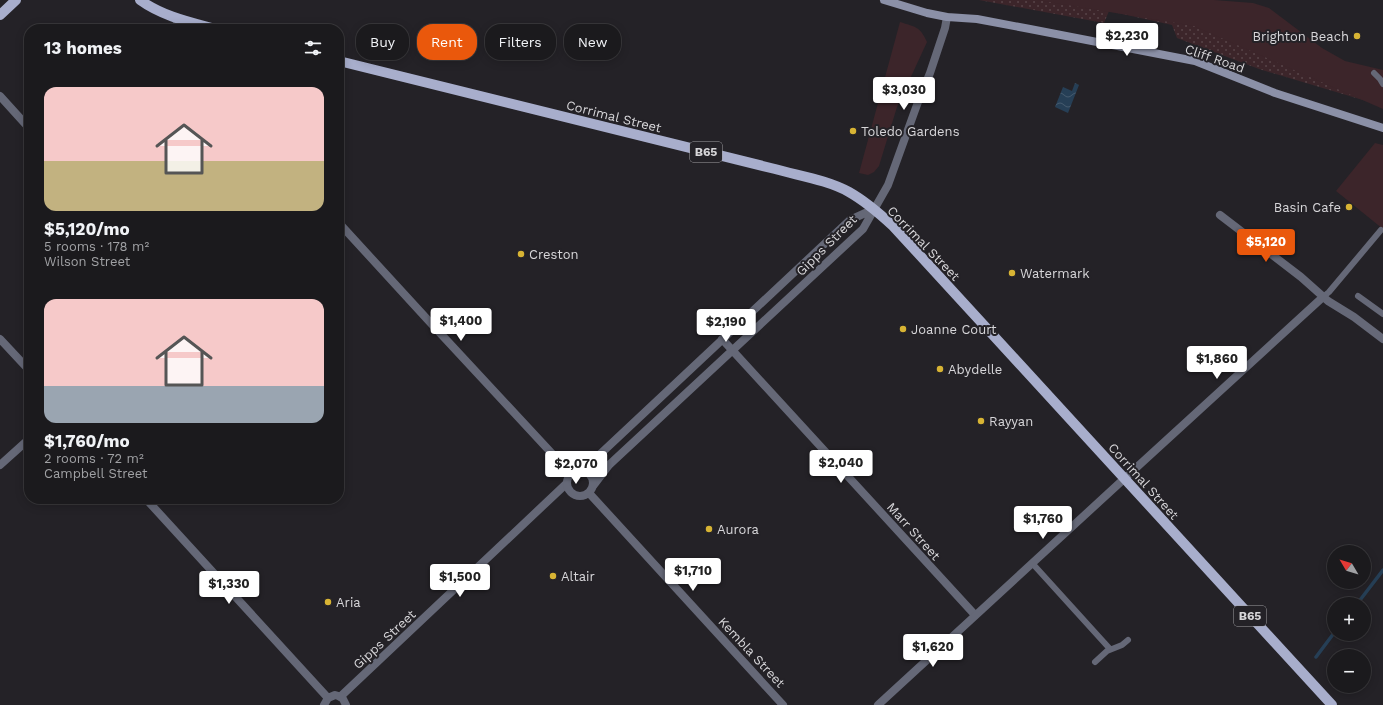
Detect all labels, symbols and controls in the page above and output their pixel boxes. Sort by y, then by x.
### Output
pin: $2,230 [1094,23,1160,57]
chip: Buy [356,24,409,60]
chip: Rent [417,24,477,60]
chip: Filters [485,24,556,60]
chip: New [564,24,621,60]
text: $2,230 [1105,28,1149,43]
place label: Brighton Beach [1252,29,1349,44]
marker: Brighton Beach [1352,31,1362,41]
icon: filters [302,37,324,59]
text: 13 homes [44,38,122,58]
street label: Cliff Road [1183,41,1247,76]
pin: $3,030 [871,77,937,111]
text: $3,030 [882,82,926,97]
street label: Corrimal Street [565,97,664,136]
icon: home [148,113,220,185]
place label: Toledo Gardens [861,124,960,139]
marker: Toledo Gardens [848,126,858,136]
road number: B65 [690,142,722,162]
place label: Basin Cafe [1274,200,1341,215]
marker: Basin Cafe [1344,202,1354,212]
street label: Corrimal Street [884,203,963,284]
street label: Gipps Street [793,212,860,279]
text: $5,120/mo [44,219,130,239]
pin: $5,120 [1233,229,1299,263]
text: $5,120 [1246,234,1286,249]
text: 5 rooms · 178 m² [44,239,149,254]
place label: Creston [529,247,579,262]
marker: Creston [516,249,526,259]
text: Wilson Street [44,254,130,269]
place label: Watermark [1020,266,1090,281]
marker: Watermark [1007,268,1017,278]
pin: $1,400 [428,308,494,342]
pin: $2,190 [693,309,759,343]
text: $1,400 [440,313,482,328]
text: $2,190 [706,314,746,329]
place label: Joanne Court [911,322,997,337]
marker: Joanne Court [898,324,908,334]
icon: home [148,325,220,397]
pin: $1,860 [1184,346,1250,380]
text: $1,860 [1196,351,1238,366]
place label: Abydelle [948,362,1002,377]
marker: Abydelle [935,364,945,374]
place label: Rayyan [989,414,1033,429]
marker: Rayyan [976,416,986,426]
text: $1,760/mo [44,431,130,451]
street label: Corrimal Street [1105,440,1182,523]
pin: $2,040 [808,450,874,484]
text: 2 rooms · 72 m² [44,451,144,466]
pin: $2,070 [543,451,609,485]
text: $2,040 [819,455,863,470]
text: $2,070 [554,456,598,471]
text: Campbell Street [44,466,148,481]
street label: Marr Street [884,499,944,564]
pin: $1,760 [1010,506,1076,540]
text: $1,760 [1023,511,1063,526]
place label: Aurora [717,522,760,537]
marker: Aurora [704,524,714,534]
north arrow [1327,545,1371,589]
map controls [1327,545,1371,693]
pin: $1,710 [660,558,726,592]
text: $1,710 [674,563,712,578]
pin: $1,500 [427,564,493,598]
text: $1,500 [439,569,481,584]
place label: Altair [561,569,595,584]
pin: $1,330 [196,571,262,605]
marker: Altair [548,571,558,581]
text: $1,330 [208,576,250,591]
place label: Aria [336,595,361,610]
marker: Aria [323,597,333,607]
button: + [1327,597,1371,641]
street label: Gipps Street [350,606,419,672]
road number: B65 [1234,606,1266,626]
street label: Kembla Street [715,614,788,691]
pin: $1,620 [900,634,966,668]
text: $1,620 [912,639,954,654]
button: − [1327,649,1371,693]

